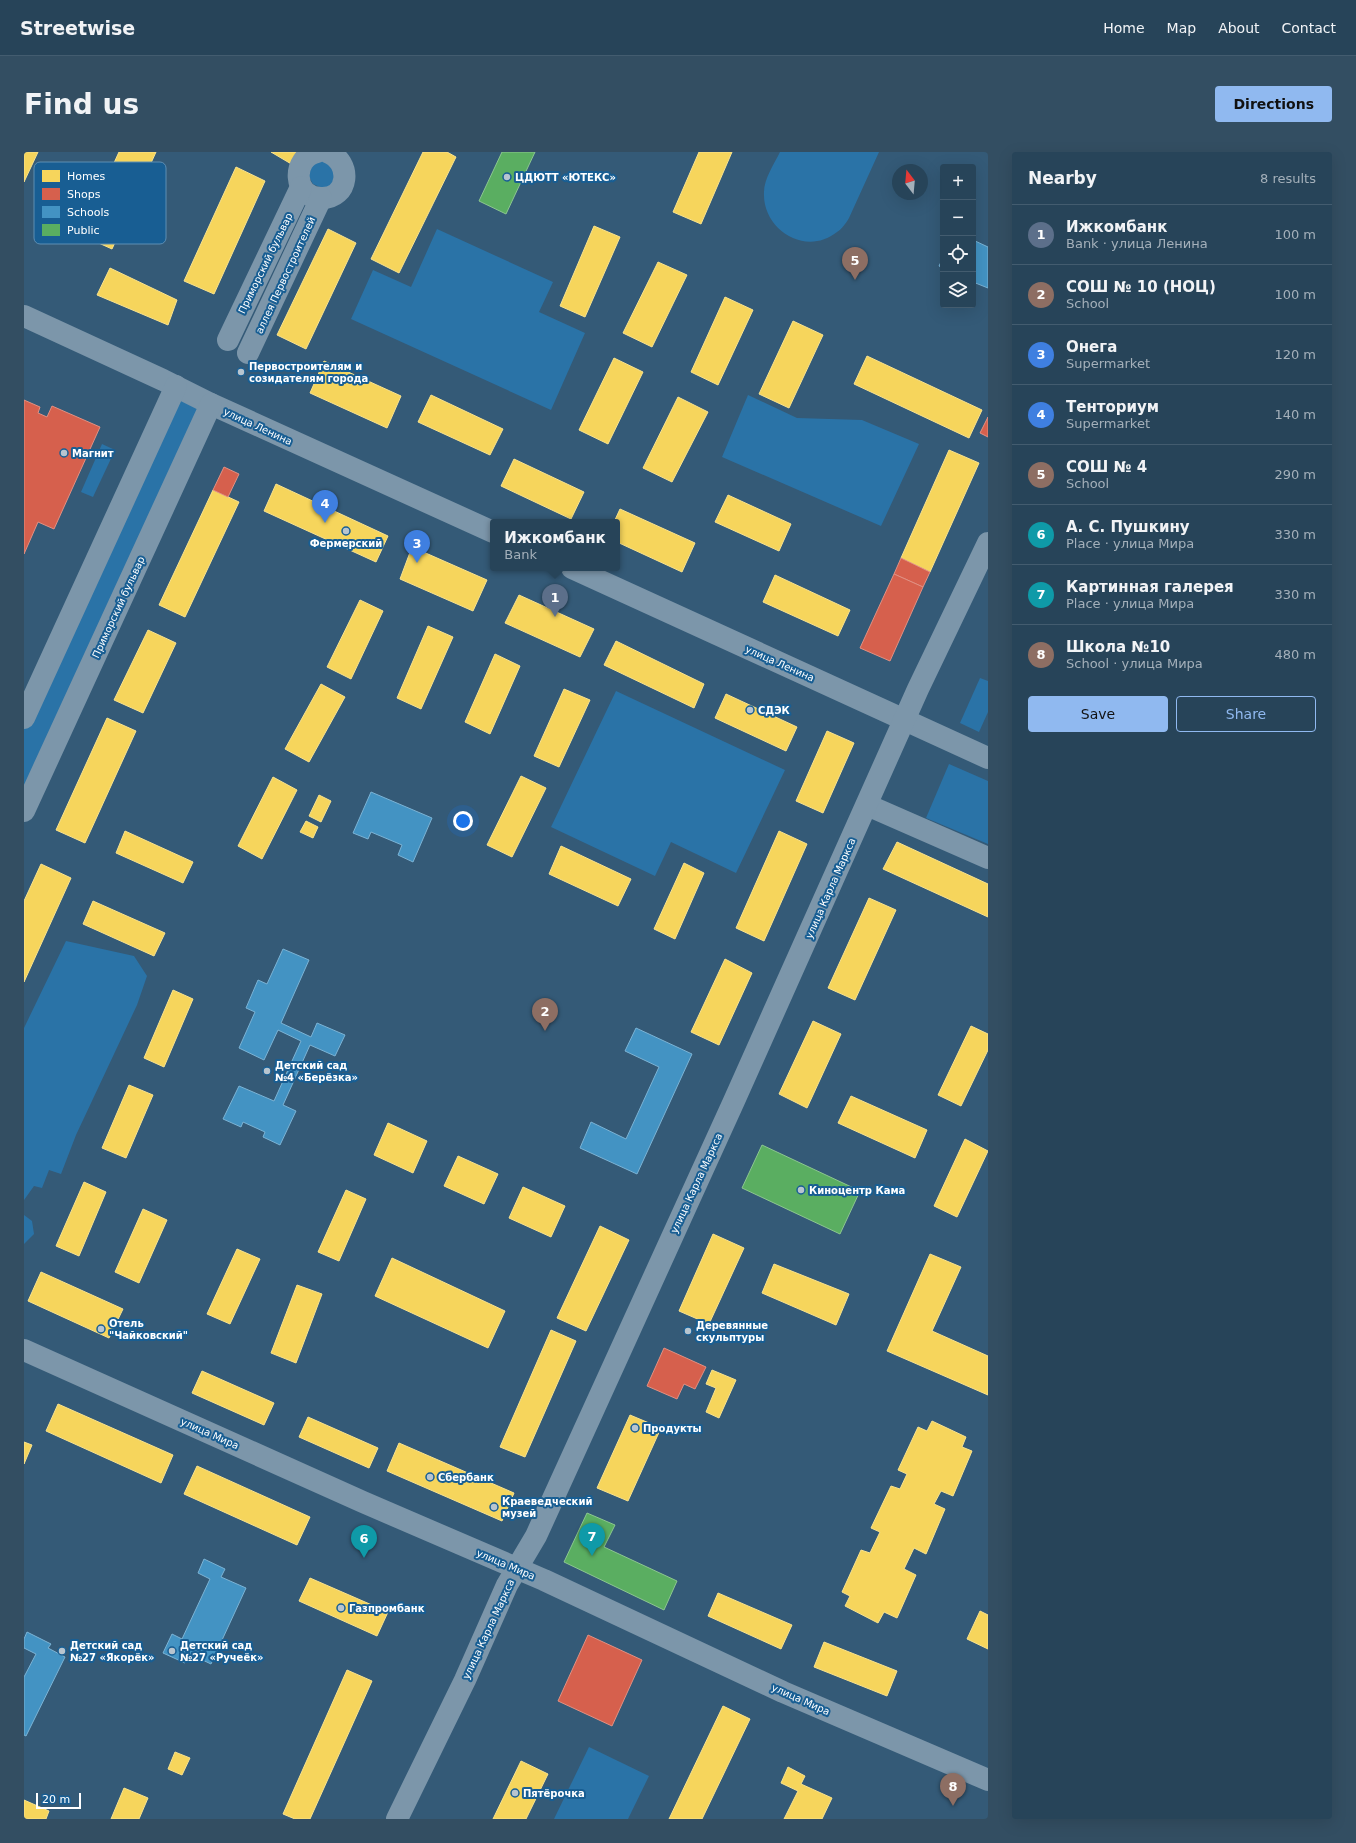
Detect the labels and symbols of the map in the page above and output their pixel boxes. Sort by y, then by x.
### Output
legend [34,162,166,244]
north arrow [892,164,928,200]
text: Homes [67,170,105,183]
marker: ЦДЮТТ «ЮТЕКС» [502,172,512,182]
place label: ЦДЮТТ «ЮТЕКС» [515,172,616,183]
text: Shops [67,188,101,201]
text: Schools [67,206,110,219]
street label: Приморский бульвар [236,211,295,315]
street label: аллея Первостроителей [254,215,317,335]
text: Public [67,224,100,237]
pin: 5 [842,247,868,280]
place label: Первостроителям и созидателям города [249,361,368,384]
marker: Первостроителям и созидателям города [236,367,246,377]
street label: улица Ленина [222,406,294,447]
marker: Магнит [59,448,69,458]
place label: Магнит [72,448,114,459]
pin: 4 [312,490,338,523]
marker: Фермерский [341,526,351,536]
pin: 3 [404,530,430,563]
place label: Фермерский [310,538,382,549]
street label: Приморский бульвар [90,555,147,660]
pin: 1 [542,584,568,617]
street label: улица Ленина [744,643,816,684]
marker: СДЭК [745,705,755,715]
place label: СДЭК [758,705,791,716]
your location [453,811,473,831]
street label: улица Карла Маркса [803,836,858,940]
pin: 2 [532,998,558,1031]
place label: Детский сад №4 «Берёзка» [275,1060,358,1083]
marker: Детский сад №4 «Берёзка» [262,1066,272,1076]
street label: улица Карла Маркса [668,1132,724,1235]
marker: Киноцентр Кама [796,1185,806,1195]
place label: Киноцентр Кама [809,1185,905,1196]
place label: Отель "Чайковский" [109,1318,188,1341]
place label: Деревянные скульптуры [696,1320,768,1343]
marker: Отель "Чайковский" [96,1324,106,1334]
marker: Деревянные скульптуры [683,1326,693,1336]
street label: улица Мира [179,1416,241,1451]
marker: Продукты [630,1423,640,1433]
place label: Продукты [643,1423,702,1434]
marker: Сбербанк [425,1472,435,1482]
place label: Сбербанк [438,1472,494,1483]
place label: Краеведческий музей [502,1496,592,1519]
marker: Краеведческий музей [489,1502,499,1512]
pin: 7 [579,1523,605,1556]
pin: 6 [351,1525,377,1558]
street label: улица Мира [475,1547,537,1582]
street label: улица Карла Маркса [460,1578,516,1681]
marker: Газпромбанк [336,1603,346,1613]
place label: Газпромбанк [349,1603,425,1614]
place label: Детский сад №27 «Якорёк» [70,1640,154,1663]
place label: Детский сад №27 «Ручеёк» [180,1640,263,1663]
marker: Детский сад №27 «Якорёк» [57,1646,67,1656]
marker: Детский сад №27 «Ручеёк» [167,1646,177,1656]
street label: улица Мира [770,1682,832,1717]
pin: 8 [940,1773,966,1806]
marker: Пятёрочка [510,1788,520,1798]
place label: Пятёрочка [523,1788,585,1799]
scale bar [36,1791,81,1810]

